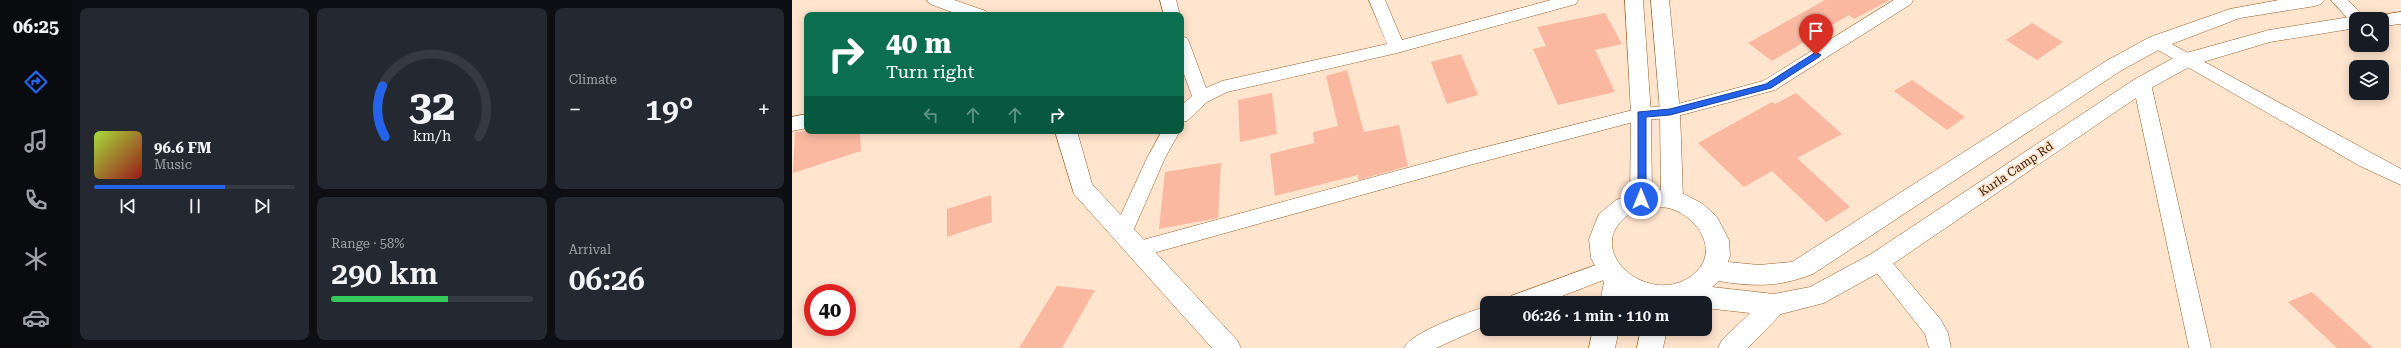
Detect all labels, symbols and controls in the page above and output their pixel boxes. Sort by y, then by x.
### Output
map controls [2349,12,2389,100]
button: search [2349,12,2389,52]
pin [1799,14,1833,55]
text: 06:25 [13,16,59,37]
icon: arrive [1805,20,1827,42]
text: 40 m [886,27,951,60]
icon: right [820,28,872,80]
button: layers [2349,60,2389,100]
text: Turn right [886,61,974,82]
icon: directions [22,68,50,96]
text: Climate [569,72,617,87]
text: 32 [409,80,455,129]
text: 19° [645,92,694,127]
text: − [569,97,581,122]
text: + [758,97,770,122]
icon: left [920,104,942,126]
icon: ahead [962,104,984,126]
icon: ahead [1004,104,1026,126]
icon: right [1046,104,1068,126]
icon: music [22,127,50,155]
text: km/h [413,127,451,143]
text: 96.6 FM [154,139,211,157]
street label: Kurla Camp Rd [1976,139,2056,199]
text: Music [154,157,192,172]
position arrow [1620,178,1662,220]
icon: phone [22,186,50,214]
icon: previous [117,195,139,217]
icon: pause [184,195,206,217]
icon: next [251,195,273,217]
text: Range · 58% [331,236,404,251]
text: Arrival [569,242,611,257]
icon: climate [22,245,50,273]
text: 290 km [331,256,438,291]
text: 06:26 [569,262,645,297]
speed limit sign: 40 [804,284,856,336]
icon: car [22,304,50,332]
text: 06:26 · 1 min · 110 m [1523,307,1669,325]

